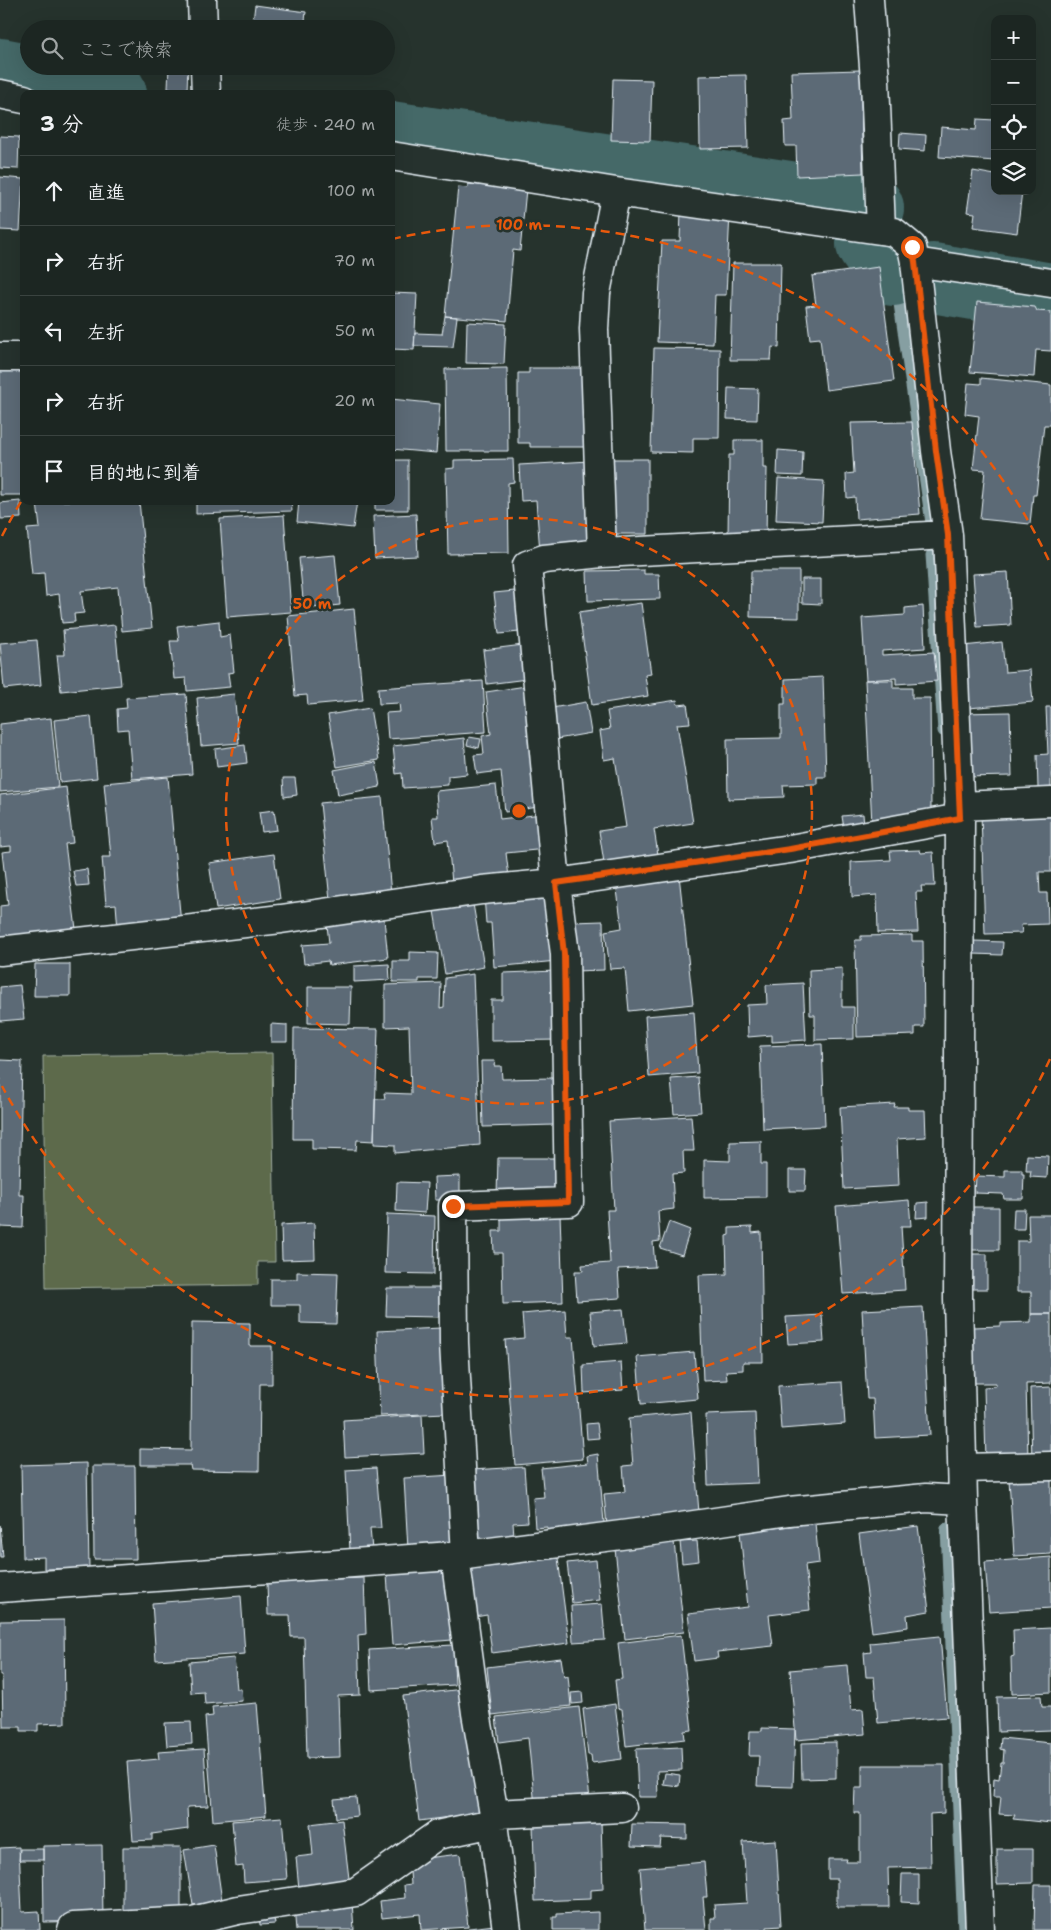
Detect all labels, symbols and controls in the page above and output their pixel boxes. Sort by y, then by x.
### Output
map controls [991,15,1036,195]
button: + [991,15,1036,60]
search box [20,20,395,75]
icon: search [38,34,66,62]
text: ここで検索 [78,37,173,62]
button: − [991,60,1036,105]
button: locate [991,105,1036,150]
text: 3 分 [40,110,83,138]
text: 徒歩 · 240 m [276,114,375,135]
button: layers [991,150,1036,195]
icon: ahead [40,177,68,205]
text: 直進 [87,180,125,205]
text: 100 m [327,180,375,201]
text: 100 m [496,215,542,235]
route start [901,236,924,259]
icon: right [40,247,68,275]
text: 右折 [87,250,125,275]
text: 70 m [334,250,375,271]
icon: left [40,317,68,345]
text: 左折 [87,320,125,345]
text: 50 m [335,320,375,341]
icon: right [40,387,68,415]
text: 右折 [87,390,125,415]
text: 20 m [334,390,375,411]
icon: arrive [40,457,68,485]
text: 目的地に到着 [87,460,201,485]
text: 50 m [293,594,332,614]
centre of rings [510,802,528,820]
route end [442,1195,465,1218]

